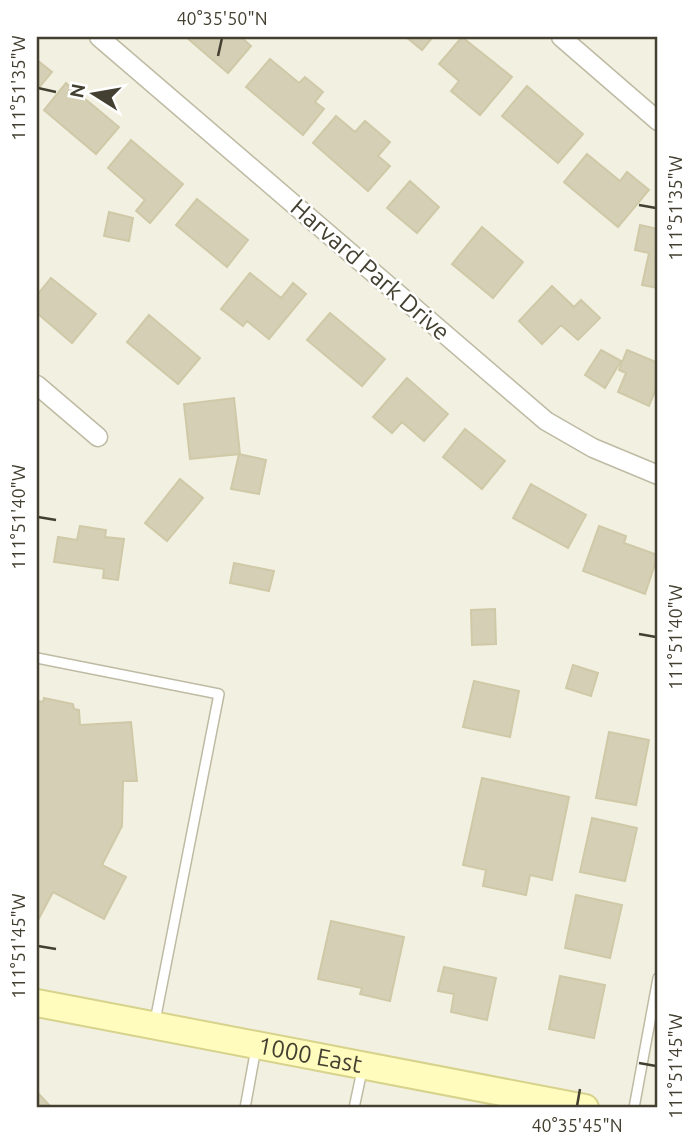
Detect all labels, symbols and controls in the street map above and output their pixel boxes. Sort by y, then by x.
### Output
text: 40°35'50"N [176,8,268,28]
text: 111°51'35"W [8,35,28,141]
north arrow [60,60,130,130]
text: N [65,82,89,100]
text: 111°51'35"W [665,155,685,261]
street label: Harvard Park Drive [286,193,455,346]
text: 111°51'40"W [8,464,28,570]
text: 111°51'40"W [665,584,685,690]
text: 111°51'45"W [8,893,28,999]
text: 111°51'45"W [665,1013,685,1119]
street label: 1000 East [256,1032,365,1078]
text: 40°35'45"N [531,1115,623,1135]

